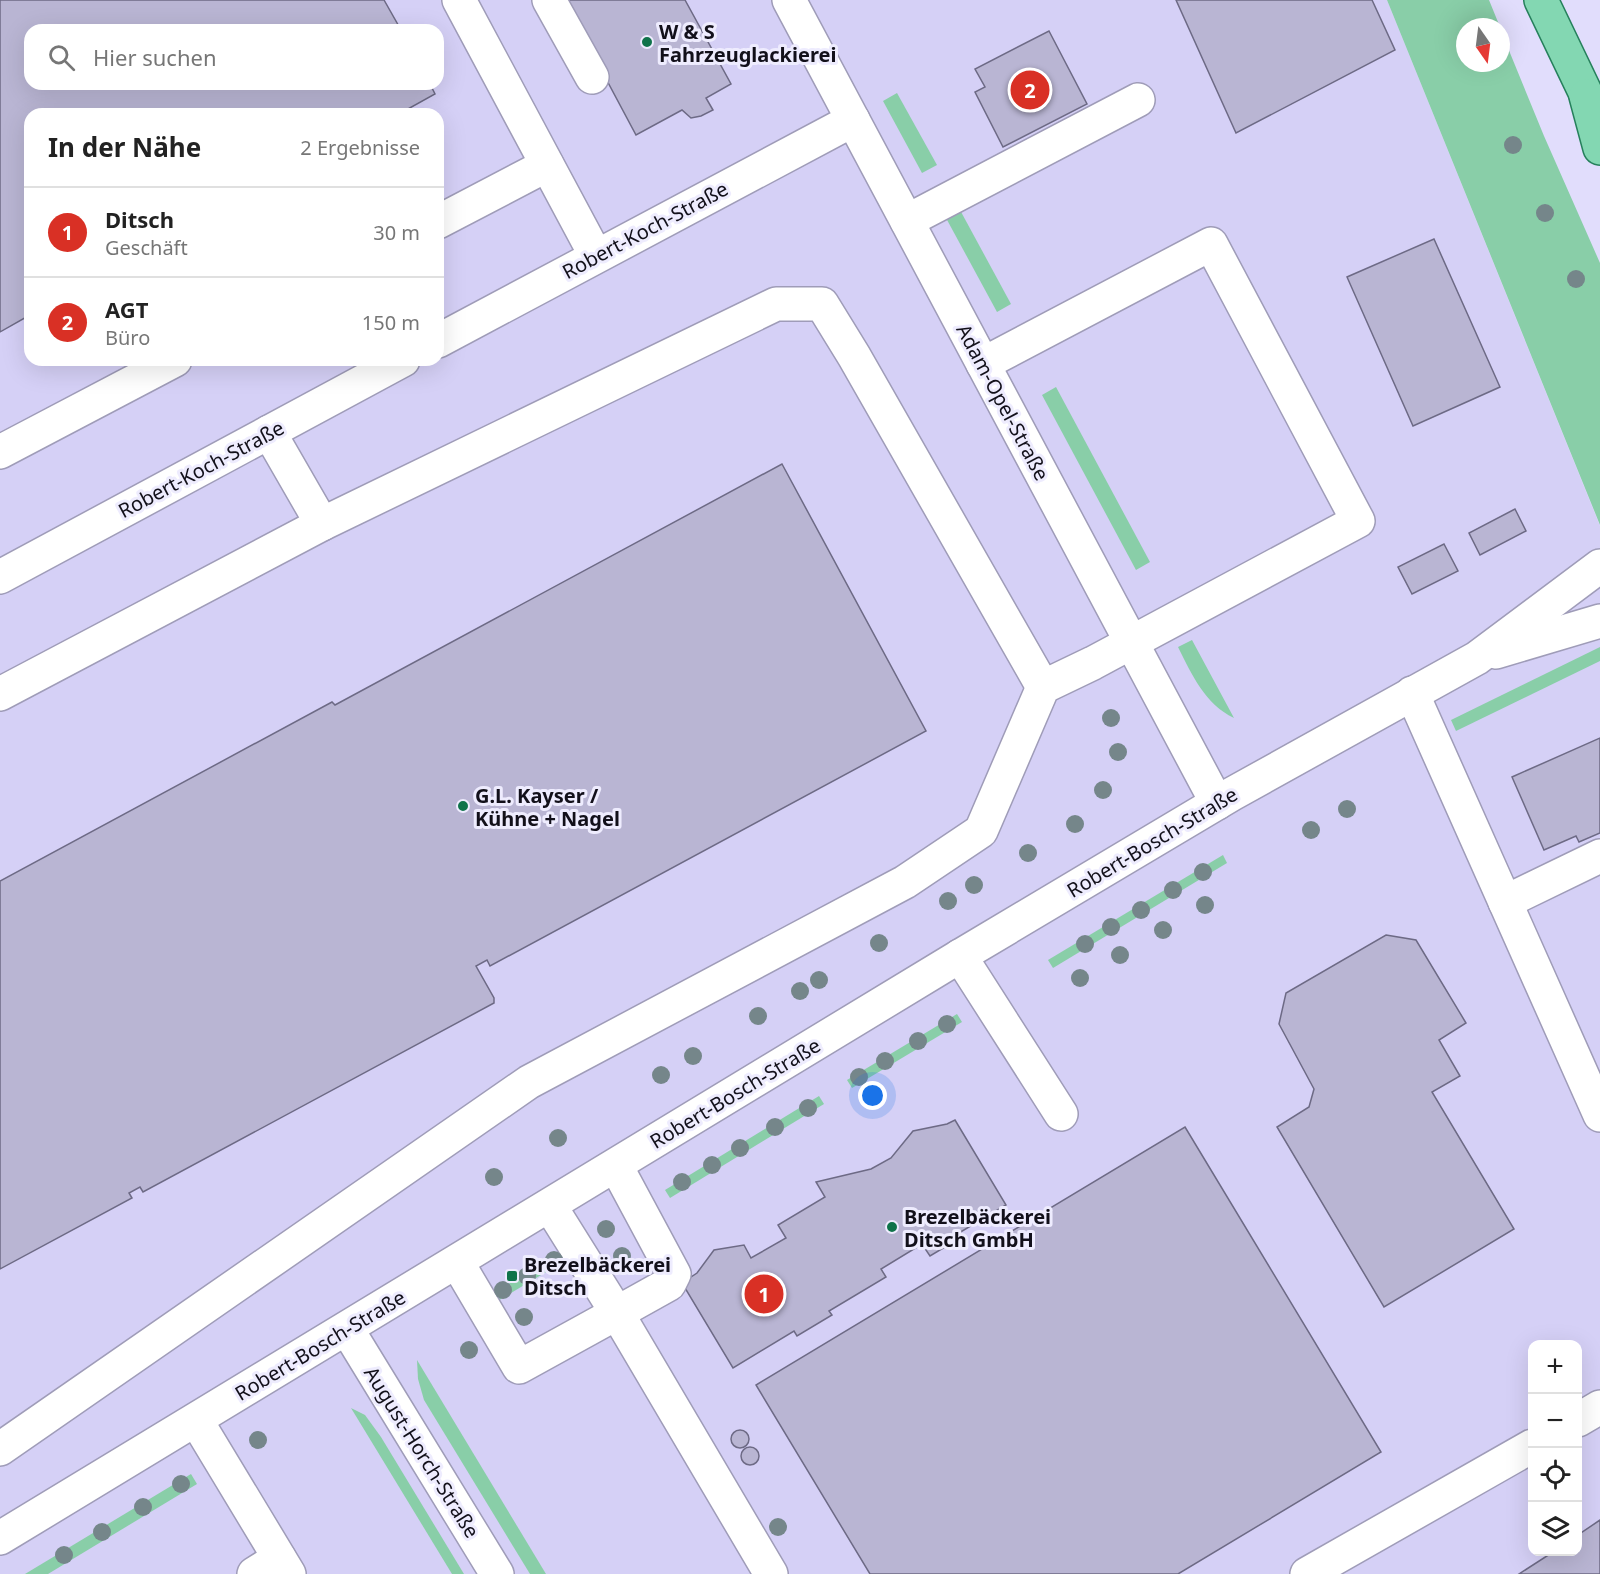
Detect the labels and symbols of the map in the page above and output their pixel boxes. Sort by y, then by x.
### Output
place label: W & S Fahrzeuglackierei [659,18,836,68]
north arrow [1456,18,1510,72]
marker: W & S Fahrzeuglackierei [640,35,654,49]
pin: 2 [1010,68,1050,112]
street label: Robert-Koch-Straße [557,175,733,285]
street label: Adam-Opel-Straße [950,319,1056,485]
street label: Robert-Koch-Straße [113,414,289,524]
street label: Robert-Bosch-Straße [1062,780,1242,904]
place label: G.L. Kayser / Kühne + Nagel [475,782,620,832]
marker: G.L. Kayser / Kühne + Nagel [456,799,470,813]
street label: Robert-Bosch-Straße [645,1031,825,1155]
your location [858,1081,887,1110]
place label: Brezelbäckerei Ditsch GmbH [904,1203,1051,1253]
marker: Brezelbäckerei Ditsch GmbH [885,1220,899,1234]
place label: Brezelbäckerei Ditsch [524,1251,671,1301]
marker: Brezelbäckerei Ditsch [505,1269,519,1283]
pin: 1 [744,1272,783,1316]
street label: Robert-Bosch-Straße [230,1283,410,1407]
street label: August-Horch-Straße [358,1361,486,1543]

